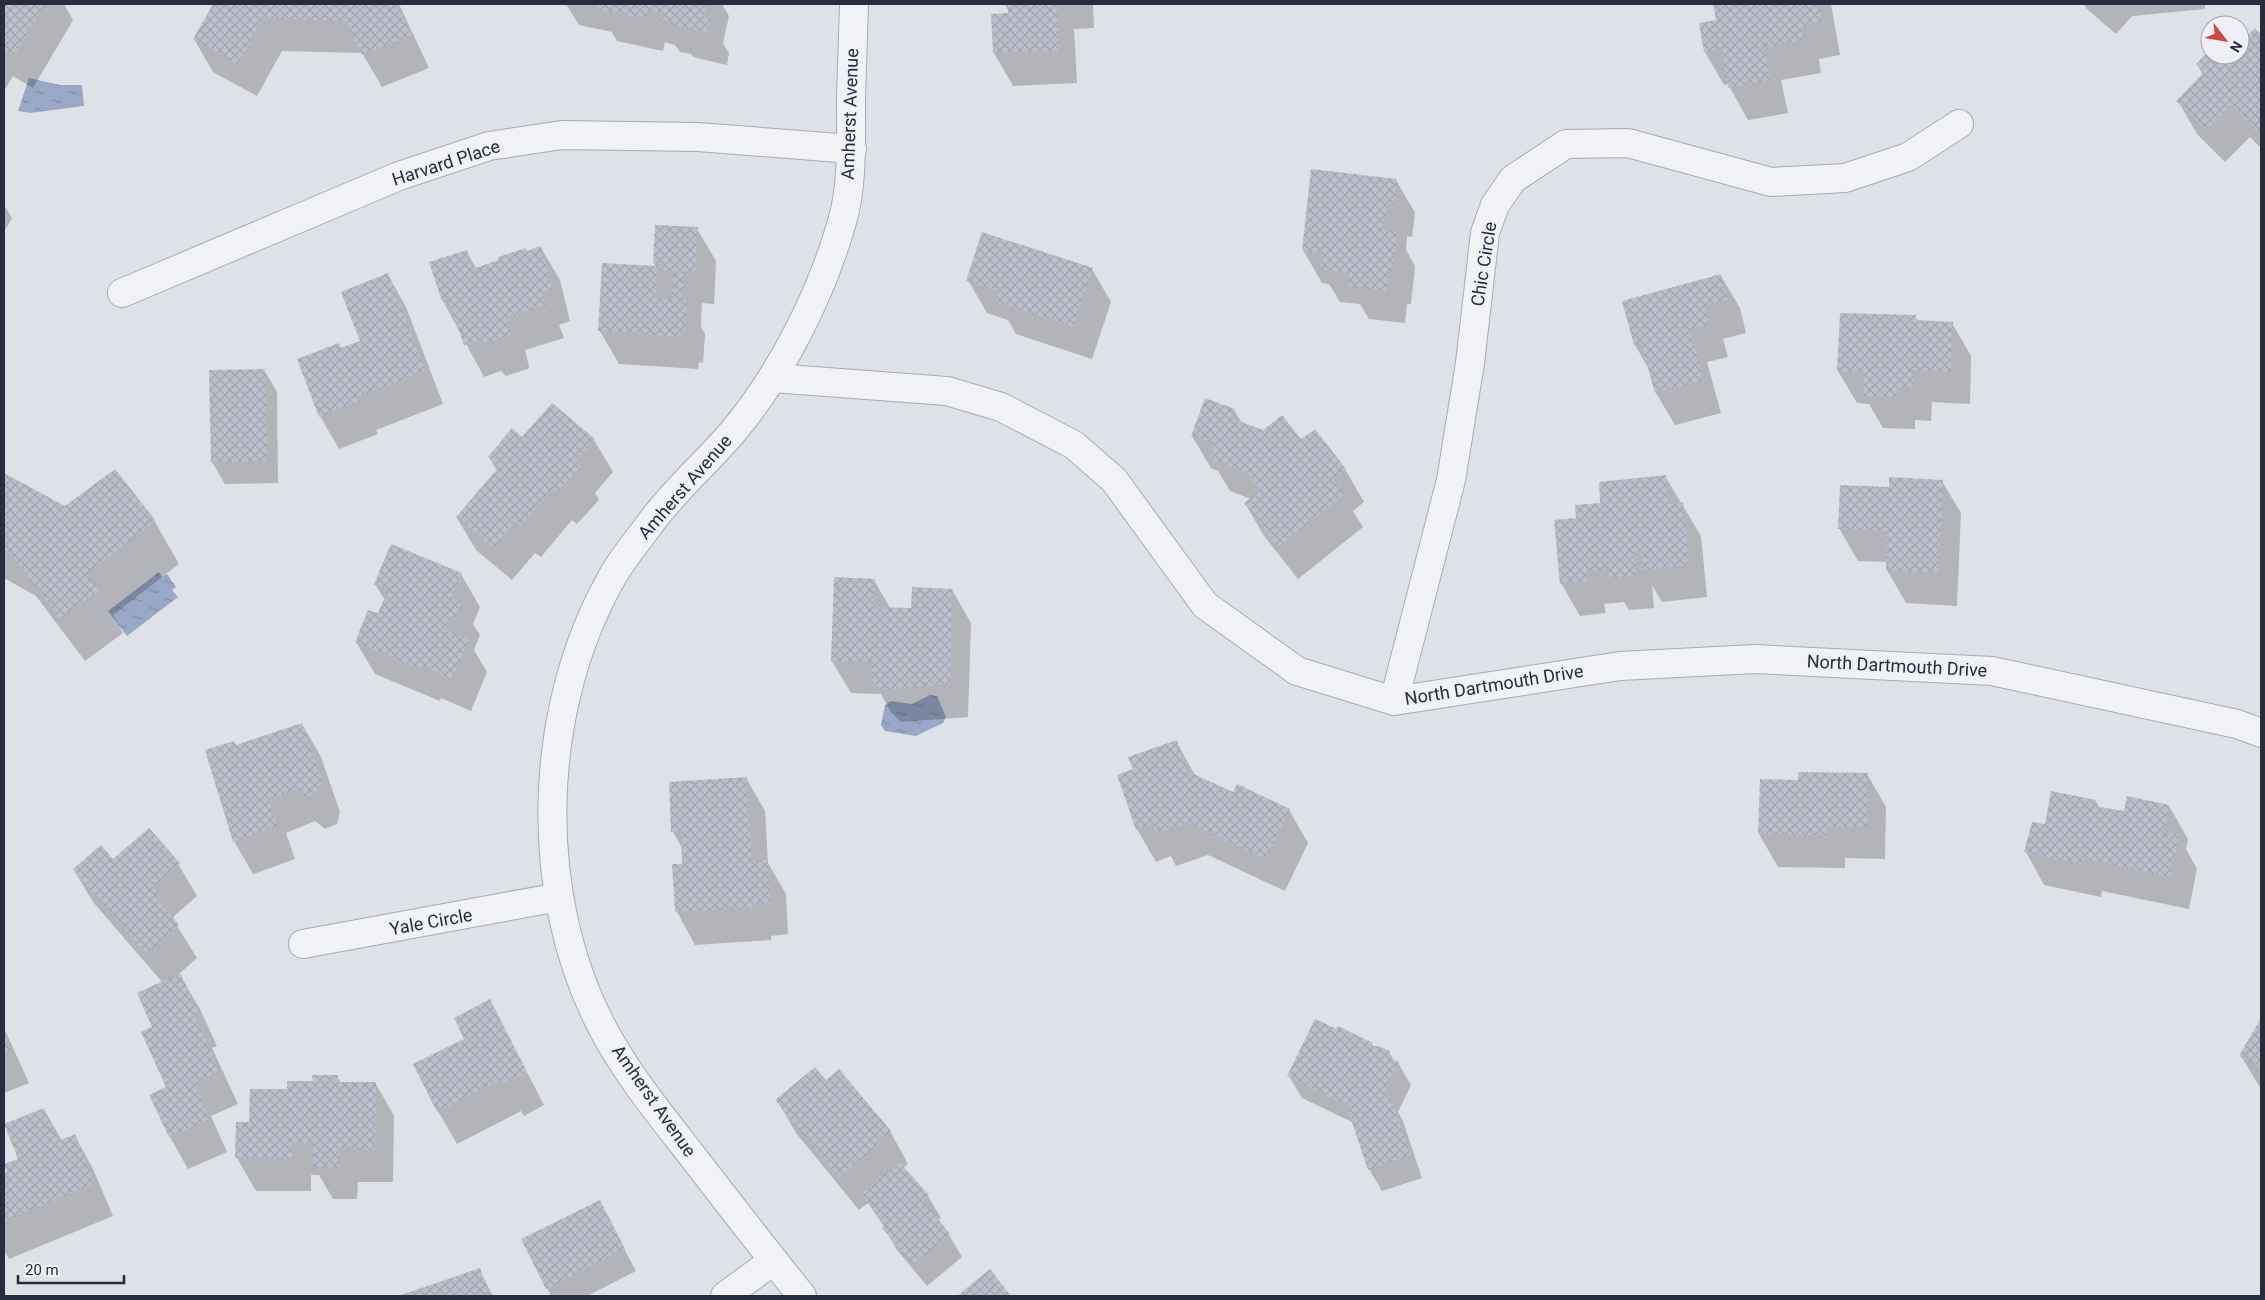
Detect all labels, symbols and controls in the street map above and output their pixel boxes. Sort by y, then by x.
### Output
north arrow [2200,15,2250,65]
text: N [2227,38,2246,55]
street label: Amherst Avenue [837,48,862,180]
street label: Harvard Place [389,135,502,190]
street label: Chic Circle [1466,220,1501,308]
street label: Amherst Avenue [634,430,736,543]
street label: North Dartmouth Drive [1806,650,1988,681]
street label: North Dartmouth Drive [1403,660,1585,709]
street label: Yale Circle [388,904,474,939]
street label: Amherst Avenue [608,1041,701,1161]
scale bar [18,1252,124,1284]
text: 20 m [25,1261,59,1279]

